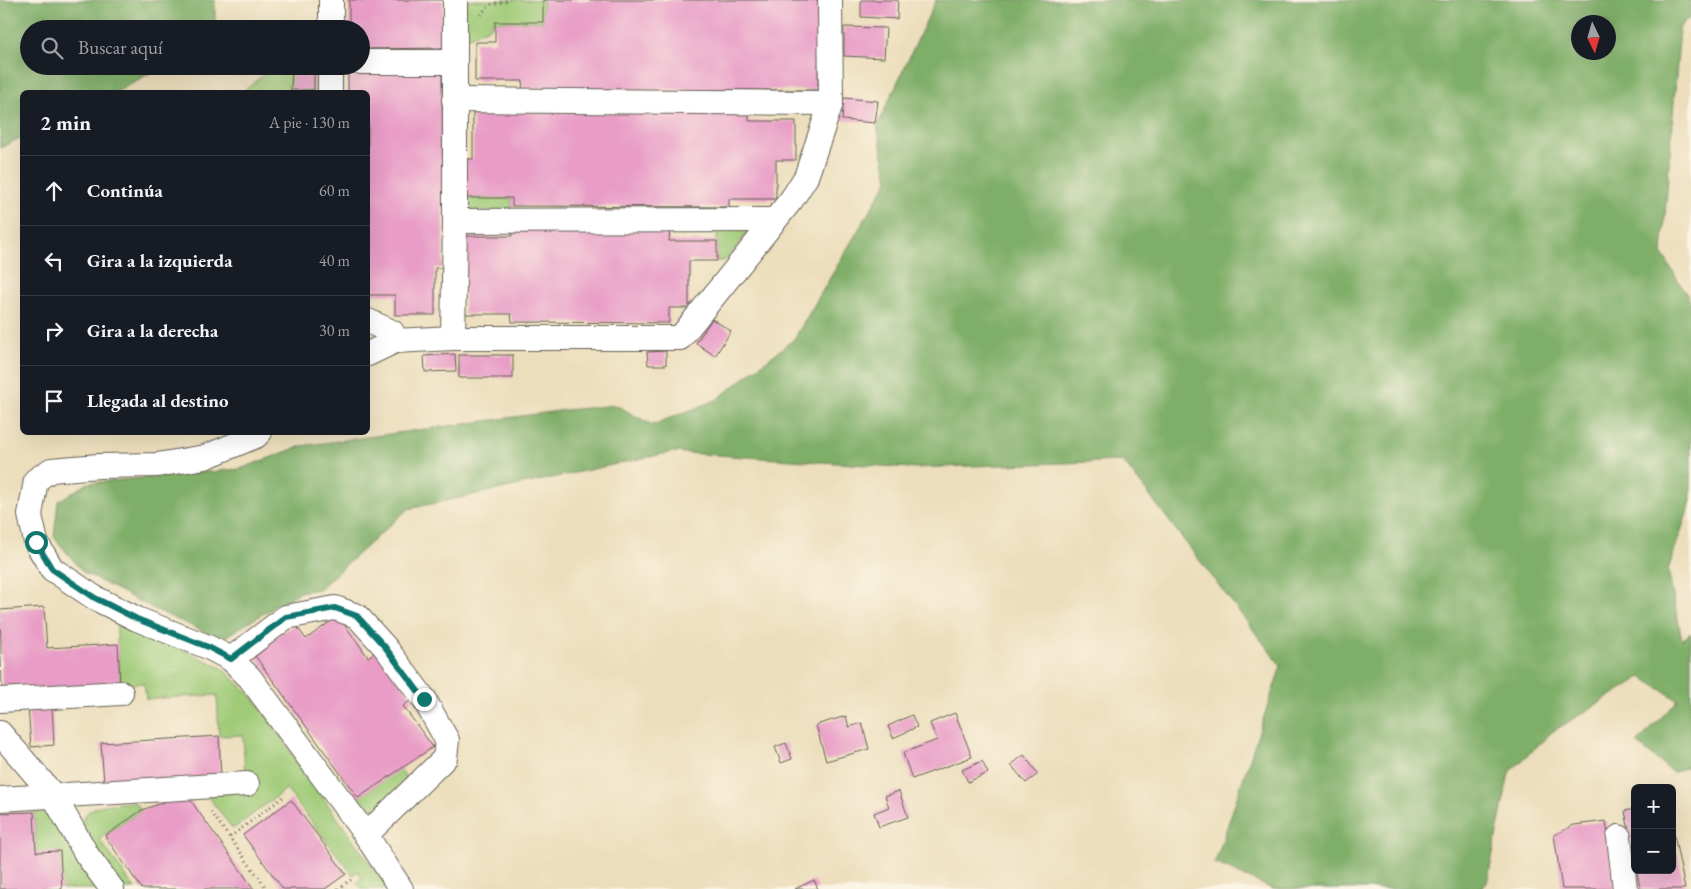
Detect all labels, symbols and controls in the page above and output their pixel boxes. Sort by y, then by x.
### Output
north arrow [1571,15,1616,60]
search box [20,20,370,75]
icon: search [38,34,66,62]
text: Buscar aquí [78,35,163,60]
text: 2 min [40,109,91,136]
text: A pie · 130 m [269,112,350,133]
icon: ahead [40,177,68,205]
text: Continúa [87,178,163,203]
text: 60 m [319,180,350,201]
icon: left [40,247,68,275]
text: Gira a la izquierda [87,248,233,273]
text: 40 m [319,250,350,271]
icon: right [40,317,68,345]
text: Gira a la derecha [87,318,218,343]
text: 30 m [319,320,350,341]
icon: arrive [40,387,68,415]
text: Llegada al destino [87,388,229,413]
route start [25,531,48,554]
route end [413,688,436,711]
map controls [1631,784,1676,874]
button: + [1631,784,1676,829]
button: − [1631,829,1676,874]

